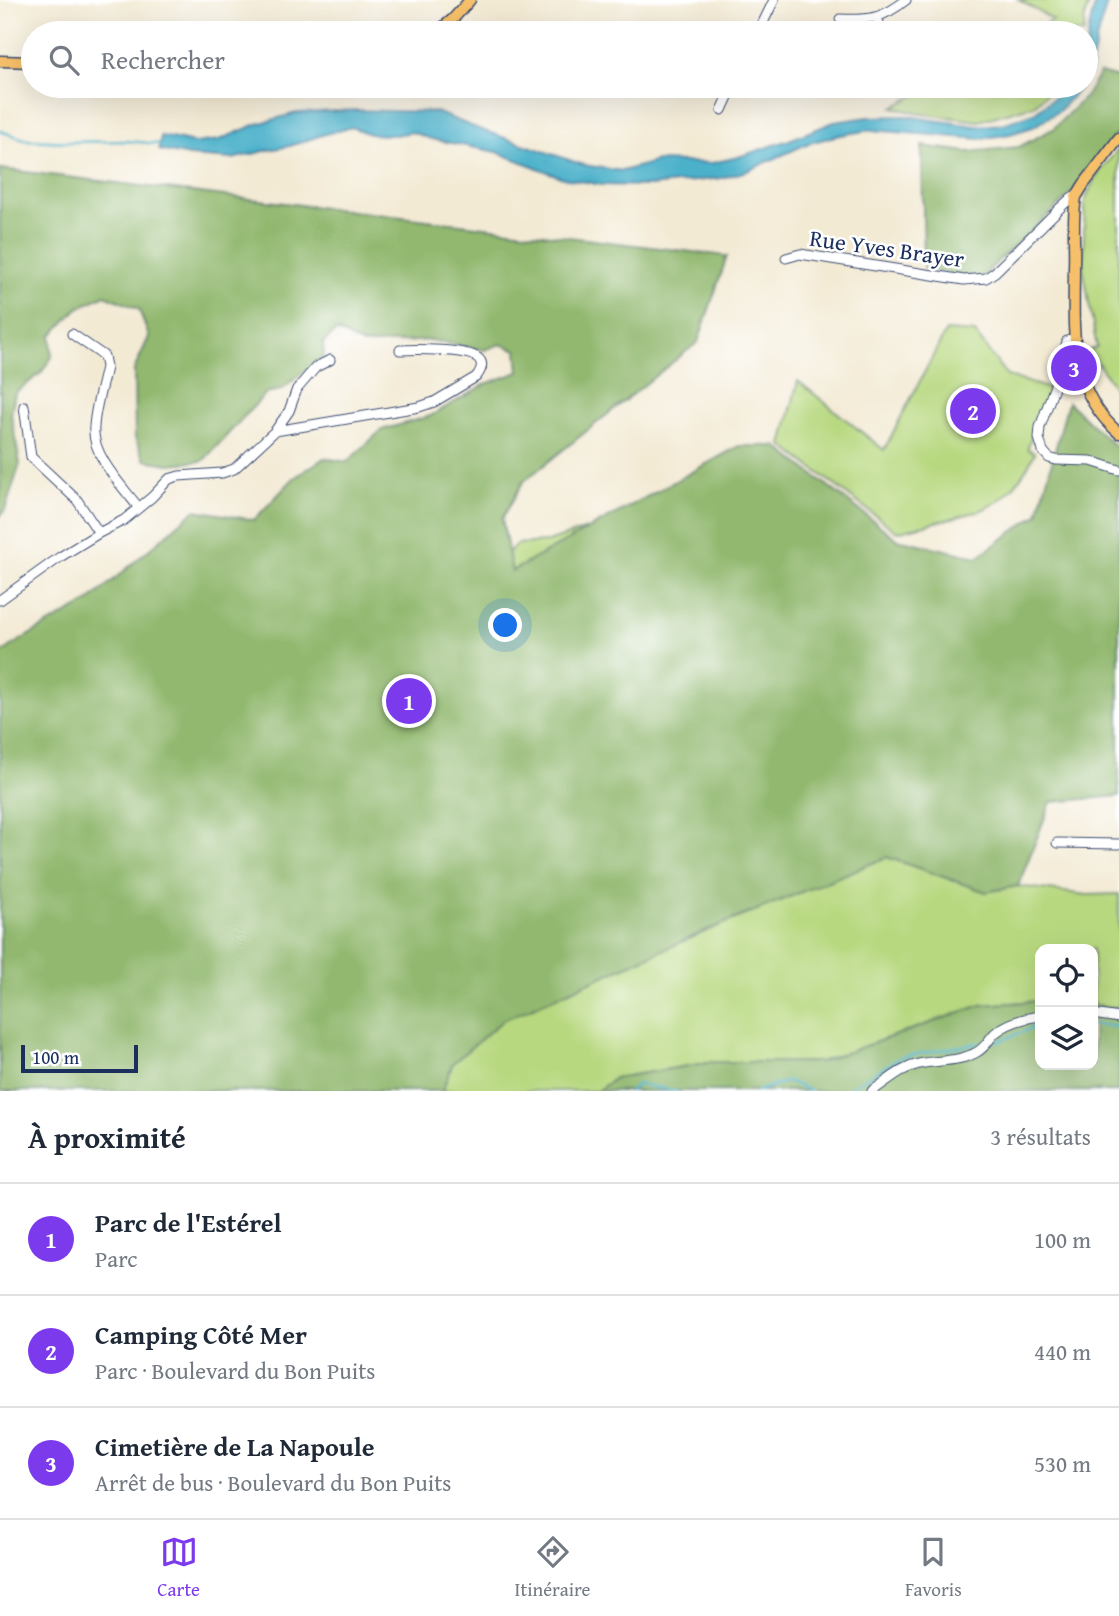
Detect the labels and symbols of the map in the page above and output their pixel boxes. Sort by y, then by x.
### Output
street label: Rue Yves Brayer [808,221,967,275]
pin: 3 [1051,342,1097,394]
pin: 2 [950,385,996,437]
your location [488,608,522,642]
pin: 1 [386,675,432,727]
scale bar [21,1042,138,1074]

